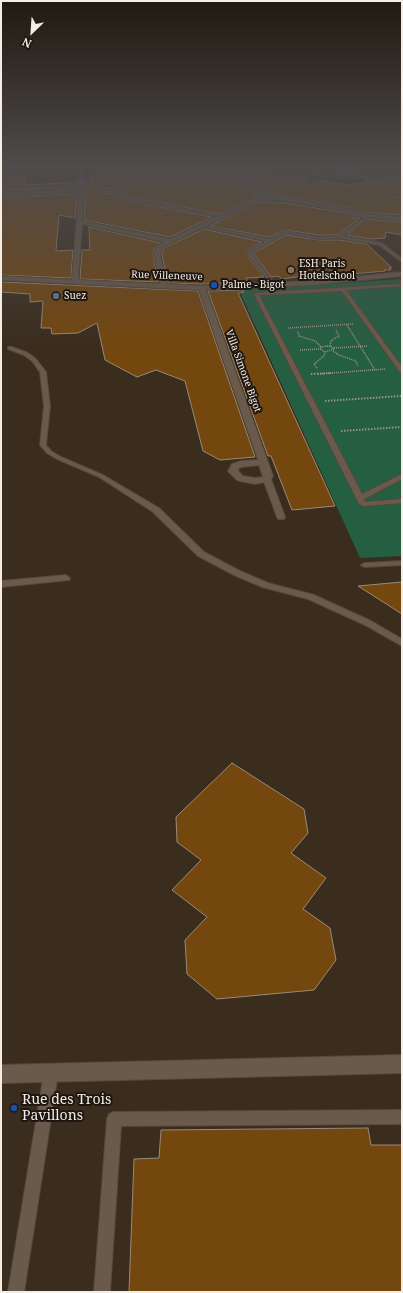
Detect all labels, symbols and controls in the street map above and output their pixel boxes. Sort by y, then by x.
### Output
north arrow [12,12,52,52]
text: N [20,35,34,52]
place label: ESH Paris Hotelschool [299,258,355,282]
marker: ESH Paris Hotelschool [286,265,296,275]
street label: Rue Villeneuve [131,269,203,283]
place label: Palme - Bigot [222,279,284,291]
marker: Palme - Bigot [209,280,219,290]
place label: Suez [64,290,86,302]
marker: Suez [51,291,61,301]
street label: Villa Simone Bigot [222,328,264,414]
place label: Rue des Trois Pavillons [22,1092,111,1124]
marker: Rue des Trois Pavillons [9,1103,19,1113]

